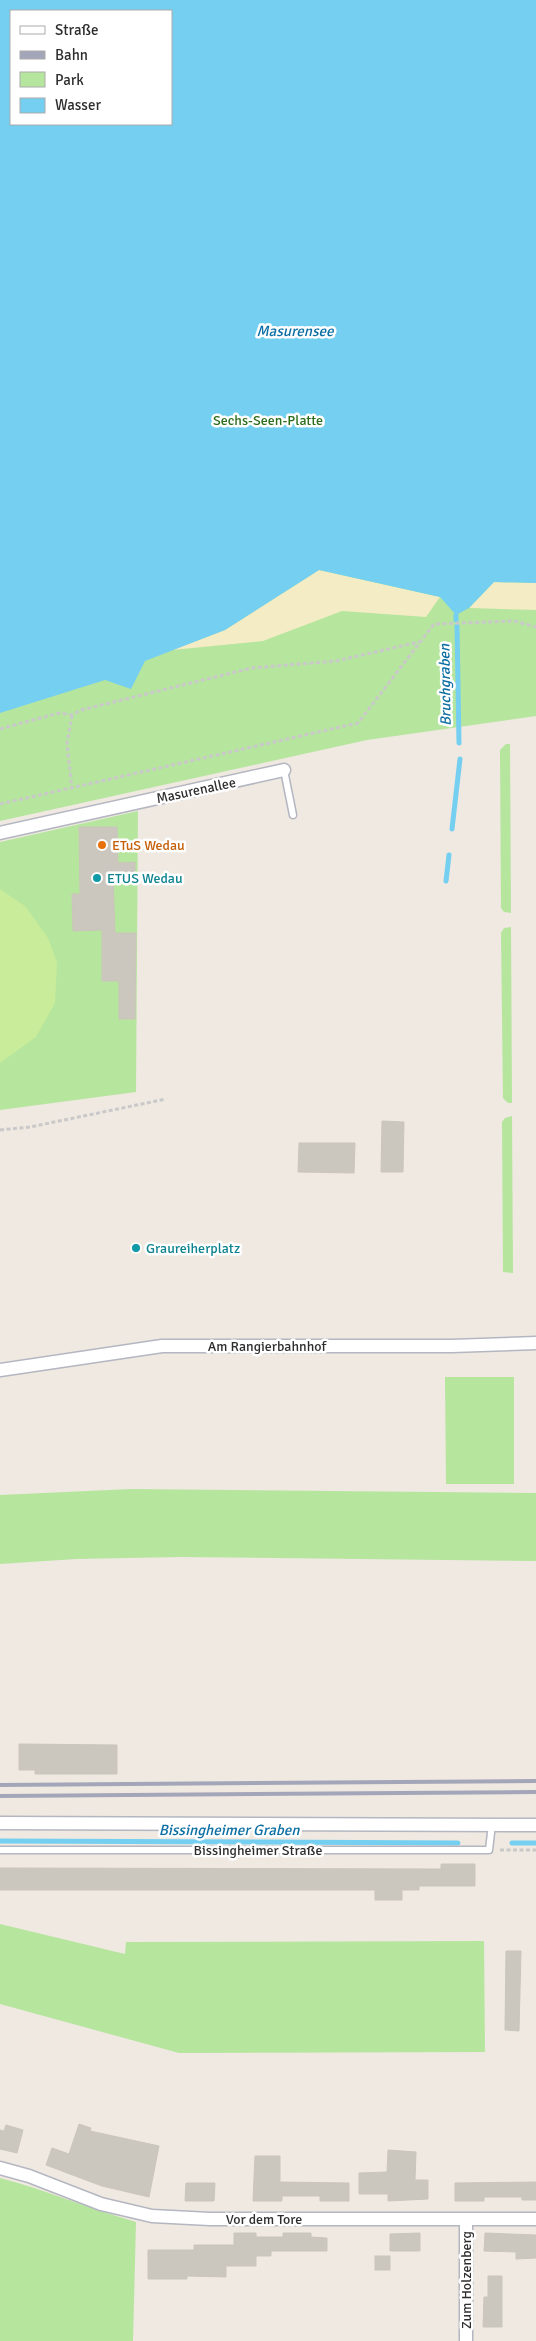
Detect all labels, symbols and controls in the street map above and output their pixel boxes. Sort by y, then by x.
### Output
legend [10,10,172,125]
text: Straße [55,21,99,39]
text: Bahn [55,46,88,64]
text: Park [55,71,84,89]
text: Wasser [55,96,101,114]
water label: Masurensee [257,322,335,340]
park label: Sechs-Seen-Platte [213,412,323,429]
water label: Bruchgraben [435,643,455,726]
street label: Masurenallee [155,774,237,807]
place label: ETuS Wedau [112,837,185,854]
marker: ETuS Wedau [96,839,108,851]
place label: ETUS Wedau [107,870,183,887]
marker: ETUS Wedau [91,872,103,884]
place label: Graureiherplatz [146,1240,240,1257]
marker: Graureiherplatz [130,1242,142,1254]
street label: Am Rangierbahnhof [208,1338,327,1355]
water label: Bissingheimer Graben [159,1821,300,1839]
street label: Bissingheimer Straße [194,1842,322,1859]
street label: Vor dem Tore [226,2211,302,2228]
street label: Zum Holzenberg [458,2231,475,2329]

